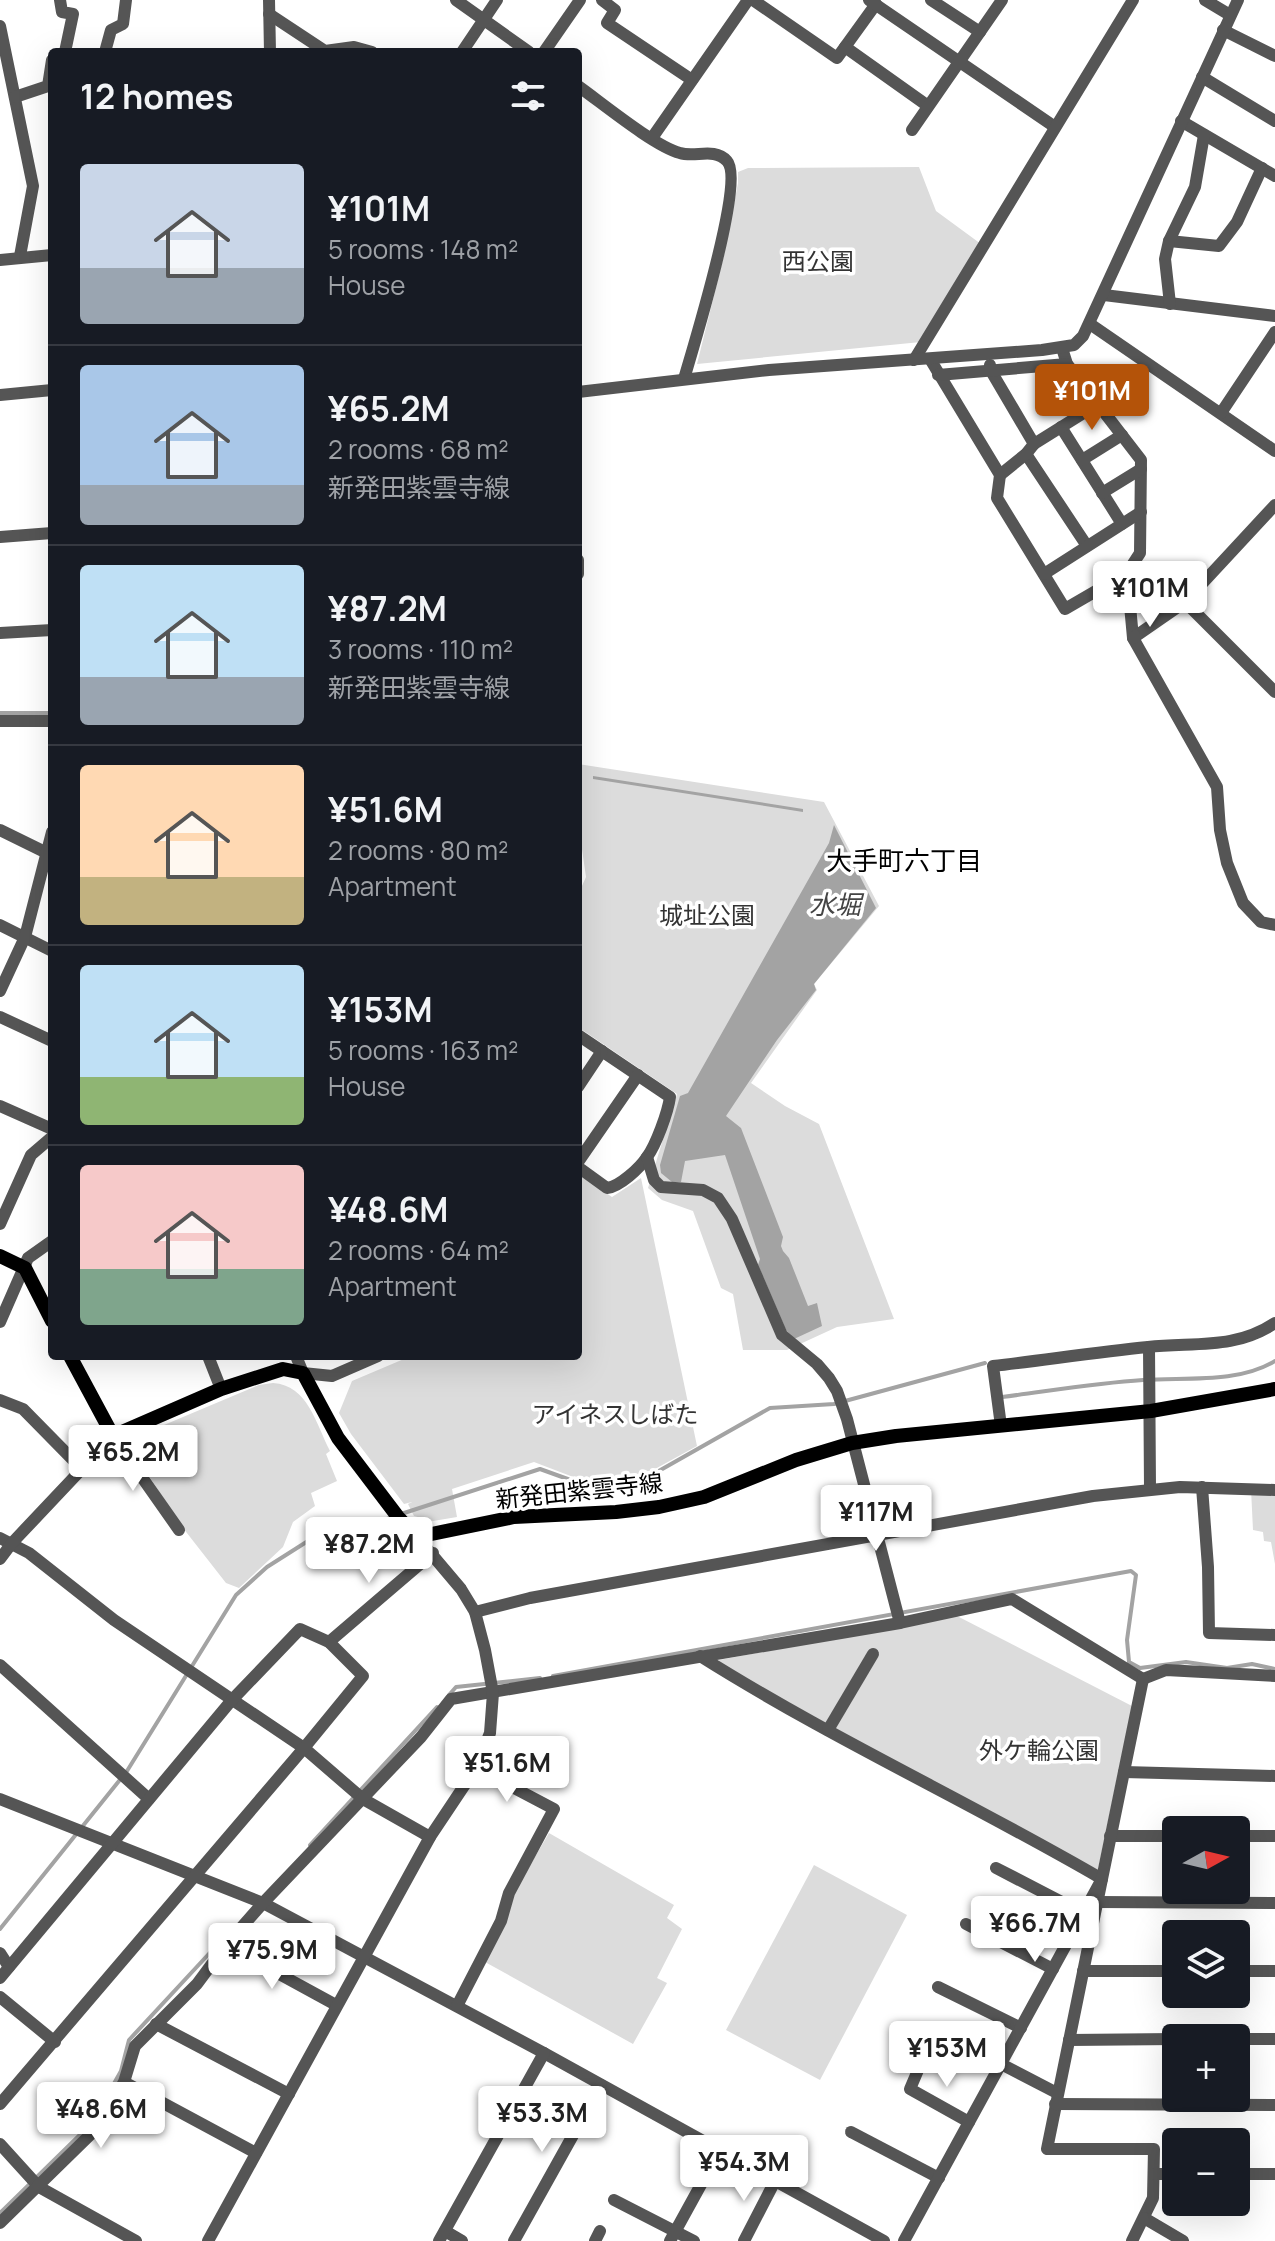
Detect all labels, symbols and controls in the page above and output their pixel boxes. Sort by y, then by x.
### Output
text: 12 homes [80,73,233,119]
icon: filters [506,74,550,118]
text: ¥101M [328,185,430,231]
icon: home [144,196,240,292]
text: 5 rooms · 148 m² [328,231,518,267]
park label: 西公園 [782,244,854,277]
text: House [328,267,405,303]
pin: ¥101M [1036,364,1148,432]
text: ¥101M [1053,372,1131,408]
text: ¥65.2M [328,385,449,431]
icon: home [144,397,240,493]
text: 2 rooms · 68 m² [328,431,509,467]
text: 新発田紫雲寺線 [328,469,510,505]
pin: ¥101M [1094,561,1206,629]
text: ¥101M [1111,569,1189,605]
text: ¥87.2M [328,585,447,631]
icon: home [144,597,240,693]
text: 3 rooms · 110 m² [328,631,513,667]
text: 新発田紫雲寺線 [328,669,510,705]
text: ¥51.6M [328,786,443,832]
icon: home [144,797,240,893]
text: 2 rooms · 80 m² [328,832,508,868]
district label: 大手町六丁目 [826,842,982,878]
text: Apartment [328,868,457,904]
water label: 水堀 [809,886,865,922]
park label: 城址公園 [659,898,755,931]
text: ¥153M [328,986,432,1032]
icon: home [144,997,240,1093]
text: 5 rooms · 163 m² [328,1032,518,1068]
text: House [328,1068,405,1104]
text: ¥48.6M [328,1186,448,1232]
icon: home [144,1197,240,1293]
text: 2 rooms · 64 m² [328,1232,509,1268]
text: Apartment [328,1268,457,1304]
park label: アイネスしばた [532,1397,698,1430]
pin: ¥65.2M [68,1425,198,1493]
text: ¥65.2M [87,1433,179,1469]
street label: 新発田紫雲寺線 [494,1465,664,1515]
pin: ¥117M [820,1485,932,1553]
text: ¥117M [839,1493,913,1529]
pin: ¥87.2M [304,1517,434,1585]
text: ¥87.2M [324,1525,414,1561]
park label: 外ケ輪公園 [979,1733,1099,1766]
pin: ¥51.6M [442,1736,572,1804]
text: ¥51.6M [463,1744,551,1780]
north arrow [1162,1816,1250,1904]
map controls [1162,1816,1250,2216]
pin: ¥66.7M [970,1896,1100,1964]
text: ¥66.7M [989,1904,1081,1940]
button: layers [1162,1920,1250,2008]
pin: ¥75.9M [207,1923,337,1991]
text: ¥75.9M [226,1931,318,1967]
pin: ¥153M [891,2021,1003,2089]
button: + [1162,2024,1250,2112]
text: ¥153M [907,2029,987,2065]
pin: ¥48.6M [36,2082,166,2150]
pin: ¥53.3M [477,2086,607,2154]
text: ¥48.6M [55,2090,147,2126]
text: ¥53.3M [496,2094,588,2130]
button: − [1162,2128,1250,2216]
pin: ¥54.3M [679,2135,809,2203]
text: ¥54.3M [698,2143,790,2179]

